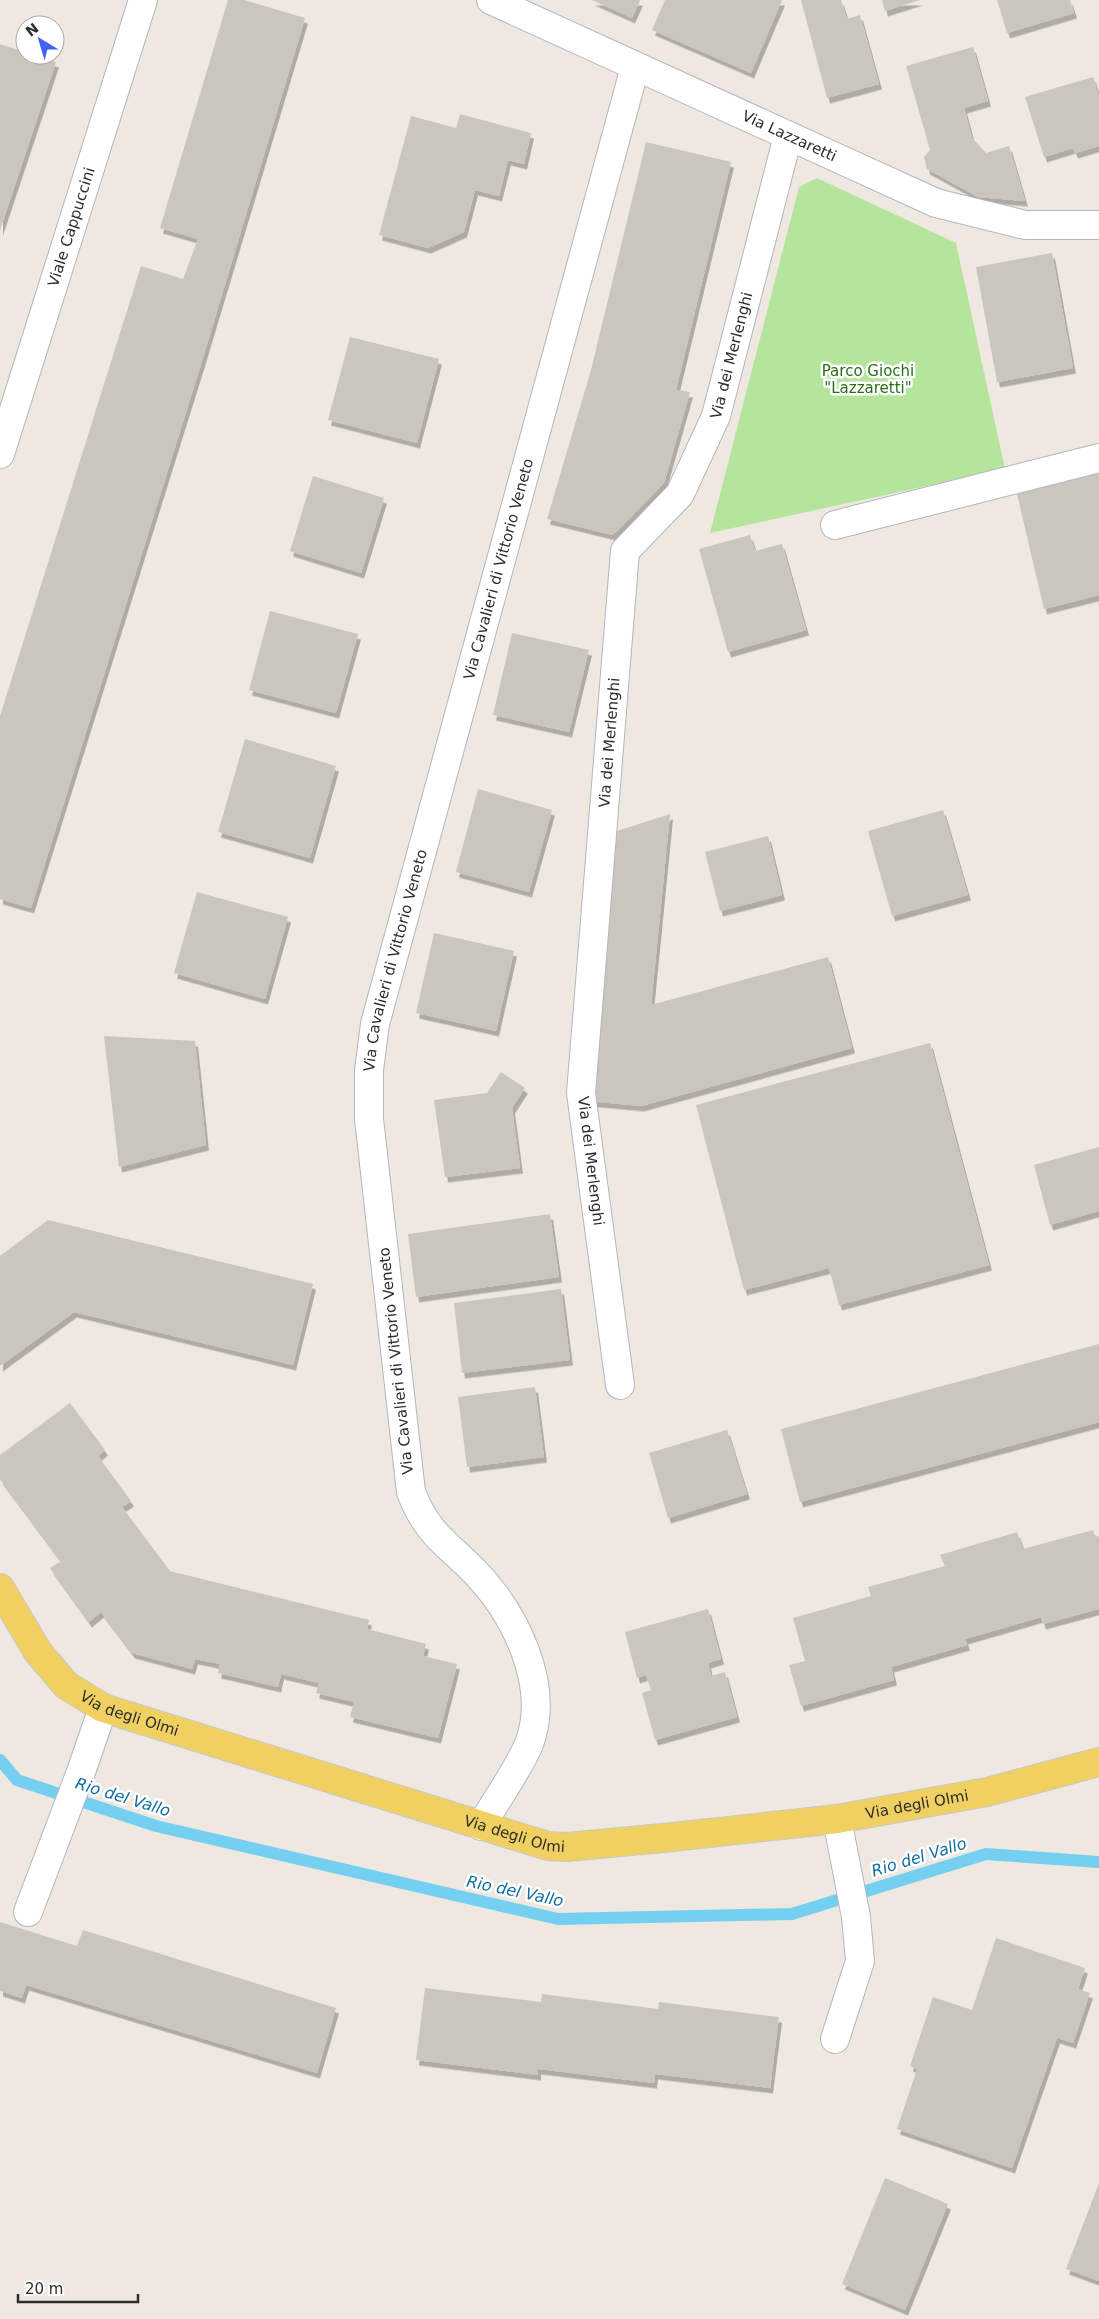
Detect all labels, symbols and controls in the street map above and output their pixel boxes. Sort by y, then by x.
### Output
north arrow [15,15,65,65]
text: N [22,20,42,40]
street label: Via Lazzaretti [739,107,839,165]
street label: Viale Cappuccini [44,165,99,289]
street label: Via dei Merlenghi [707,290,757,421]
park label: Parco Giochi "Lazzaretti" [822,362,914,397]
street label: Via Cavalieri di Vittorio Veneto [460,456,537,682]
street label: Via dei Merlenghi [595,677,624,808]
street label: Via Cavalieri di Vittorio Veneto [360,847,431,1073]
street label: Via dei Merlenghi [574,1095,608,1227]
street label: Via Cavalieri di Vittorio Veneto [375,1247,417,1475]
street label: Via degli Olmi [77,1687,181,1740]
water label: Rio del Vallo [73,1774,173,1821]
street label: Via degli Olmi [864,1786,970,1823]
street label: Via degli Olmi [462,1812,565,1856]
water label: Rio del Vallo [869,1833,969,1880]
water label: Rio del Vallo [465,1871,565,1911]
scale bar [18,2272,138,2304]
text: 20 m [25,2280,63,2298]

